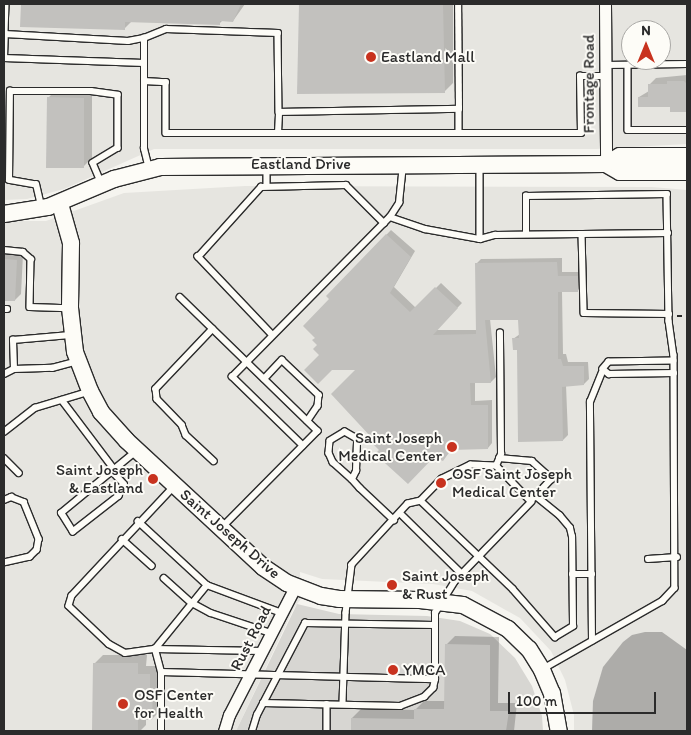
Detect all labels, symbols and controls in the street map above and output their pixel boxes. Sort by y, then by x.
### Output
north arrow [621,20,671,70]
text: N [641,22,651,39]
street label: Frontage Road [579,34,599,134]
place label: Eastland Mall [381,47,475,67]
marker: Eastland Mall [365,51,377,63]
street label: Eastland Drive [251,154,351,174]
place label: Saint Joseph Medical Center [338,428,442,466]
marker: Saint Joseph Medical Center [446,441,458,453]
place label: Saint Joseph & Eastland [56,460,143,498]
place label: OSF Saint Joseph Medical Center [452,464,571,502]
marker: Saint Joseph & Eastland [147,473,159,485]
marker: OSF Saint Joseph Medical Center [434,476,448,490]
street label: Saint Joseph Drive [176,485,284,583]
place label: Saint Joseph & Rust [402,566,489,604]
marker: Saint Joseph & Rust [386,579,398,591]
street label: Rust Road [227,603,275,673]
place label: YMCA [403,660,446,680]
marker: YMCA [387,664,399,676]
scale bar [511,682,658,714]
place label: OSF Center for Health [134,685,213,723]
text: 100 m [516,692,557,710]
marker: OSF Center for Health [116,697,130,711]

